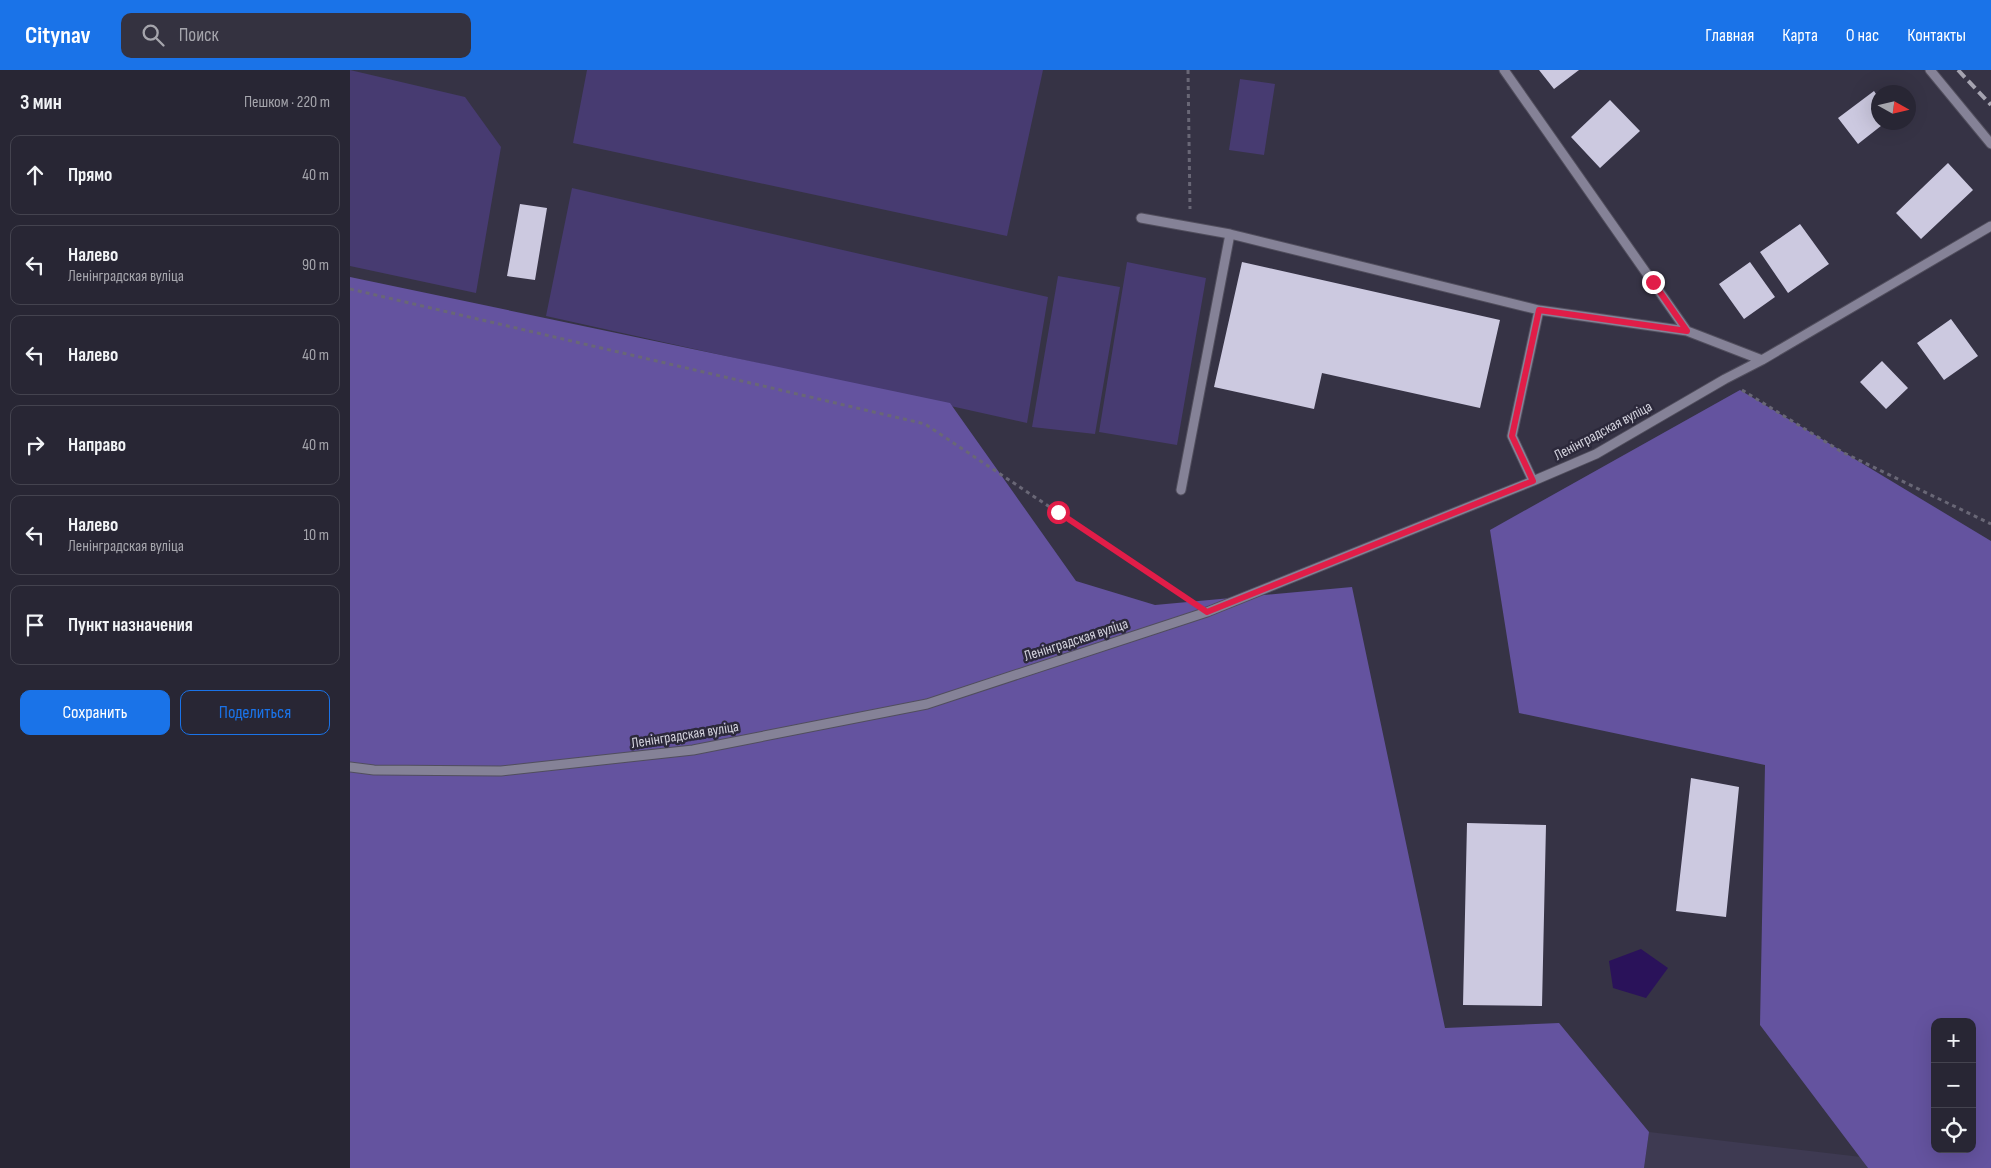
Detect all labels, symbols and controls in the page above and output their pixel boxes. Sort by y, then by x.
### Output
search box [121,13,471,58]
text: Citynav [25,21,91,50]
icon: search [139,21,167,49]
text: Поиск [179,24,219,47]
text: Главная [1705,25,1754,46]
text: Карта [1782,25,1818,46]
text: О нас [1846,25,1879,46]
text: Контакты [1907,25,1966,46]
north arrow [1871,85,1916,130]
text: 3 мин [20,90,62,115]
text: Пешком · 220 m [244,93,330,112]
icon: ahead [21,161,49,189]
text: Прямо [68,164,112,187]
text: 40 m [302,166,329,185]
text: Налево [68,244,118,267]
icon: left [21,251,49,279]
text: 90 m [302,256,329,275]
text: Ленінградская вуліца [68,267,184,286]
route end [1642,271,1665,294]
icon: left [21,341,49,369]
text: Налево [68,344,118,367]
text: 40 m [302,346,329,365]
street label: Ленінградская вуліца [1551,397,1656,465]
icon: right [21,431,49,459]
text: Направо [68,434,126,457]
text: 40 m [302,436,329,455]
route start [1047,501,1070,524]
text: Налево [68,514,118,537]
icon: left [21,521,49,549]
text: 10 m [303,526,329,545]
text: Ленінградская вуліца [68,537,184,556]
icon: arrive [21,611,49,639]
text: Пункт назначения [68,614,193,637]
street label: Ленінградская вуліца [1021,614,1131,666]
button: Сохранить [20,690,170,735]
button: Поделиться [180,690,330,735]
street label: Ленінградская вуліца [630,717,740,753]
map controls [1931,1018,1976,1153]
button: + [1931,1018,1976,1063]
button: − [1931,1063,1976,1108]
button: locate [1931,1108,1976,1153]

